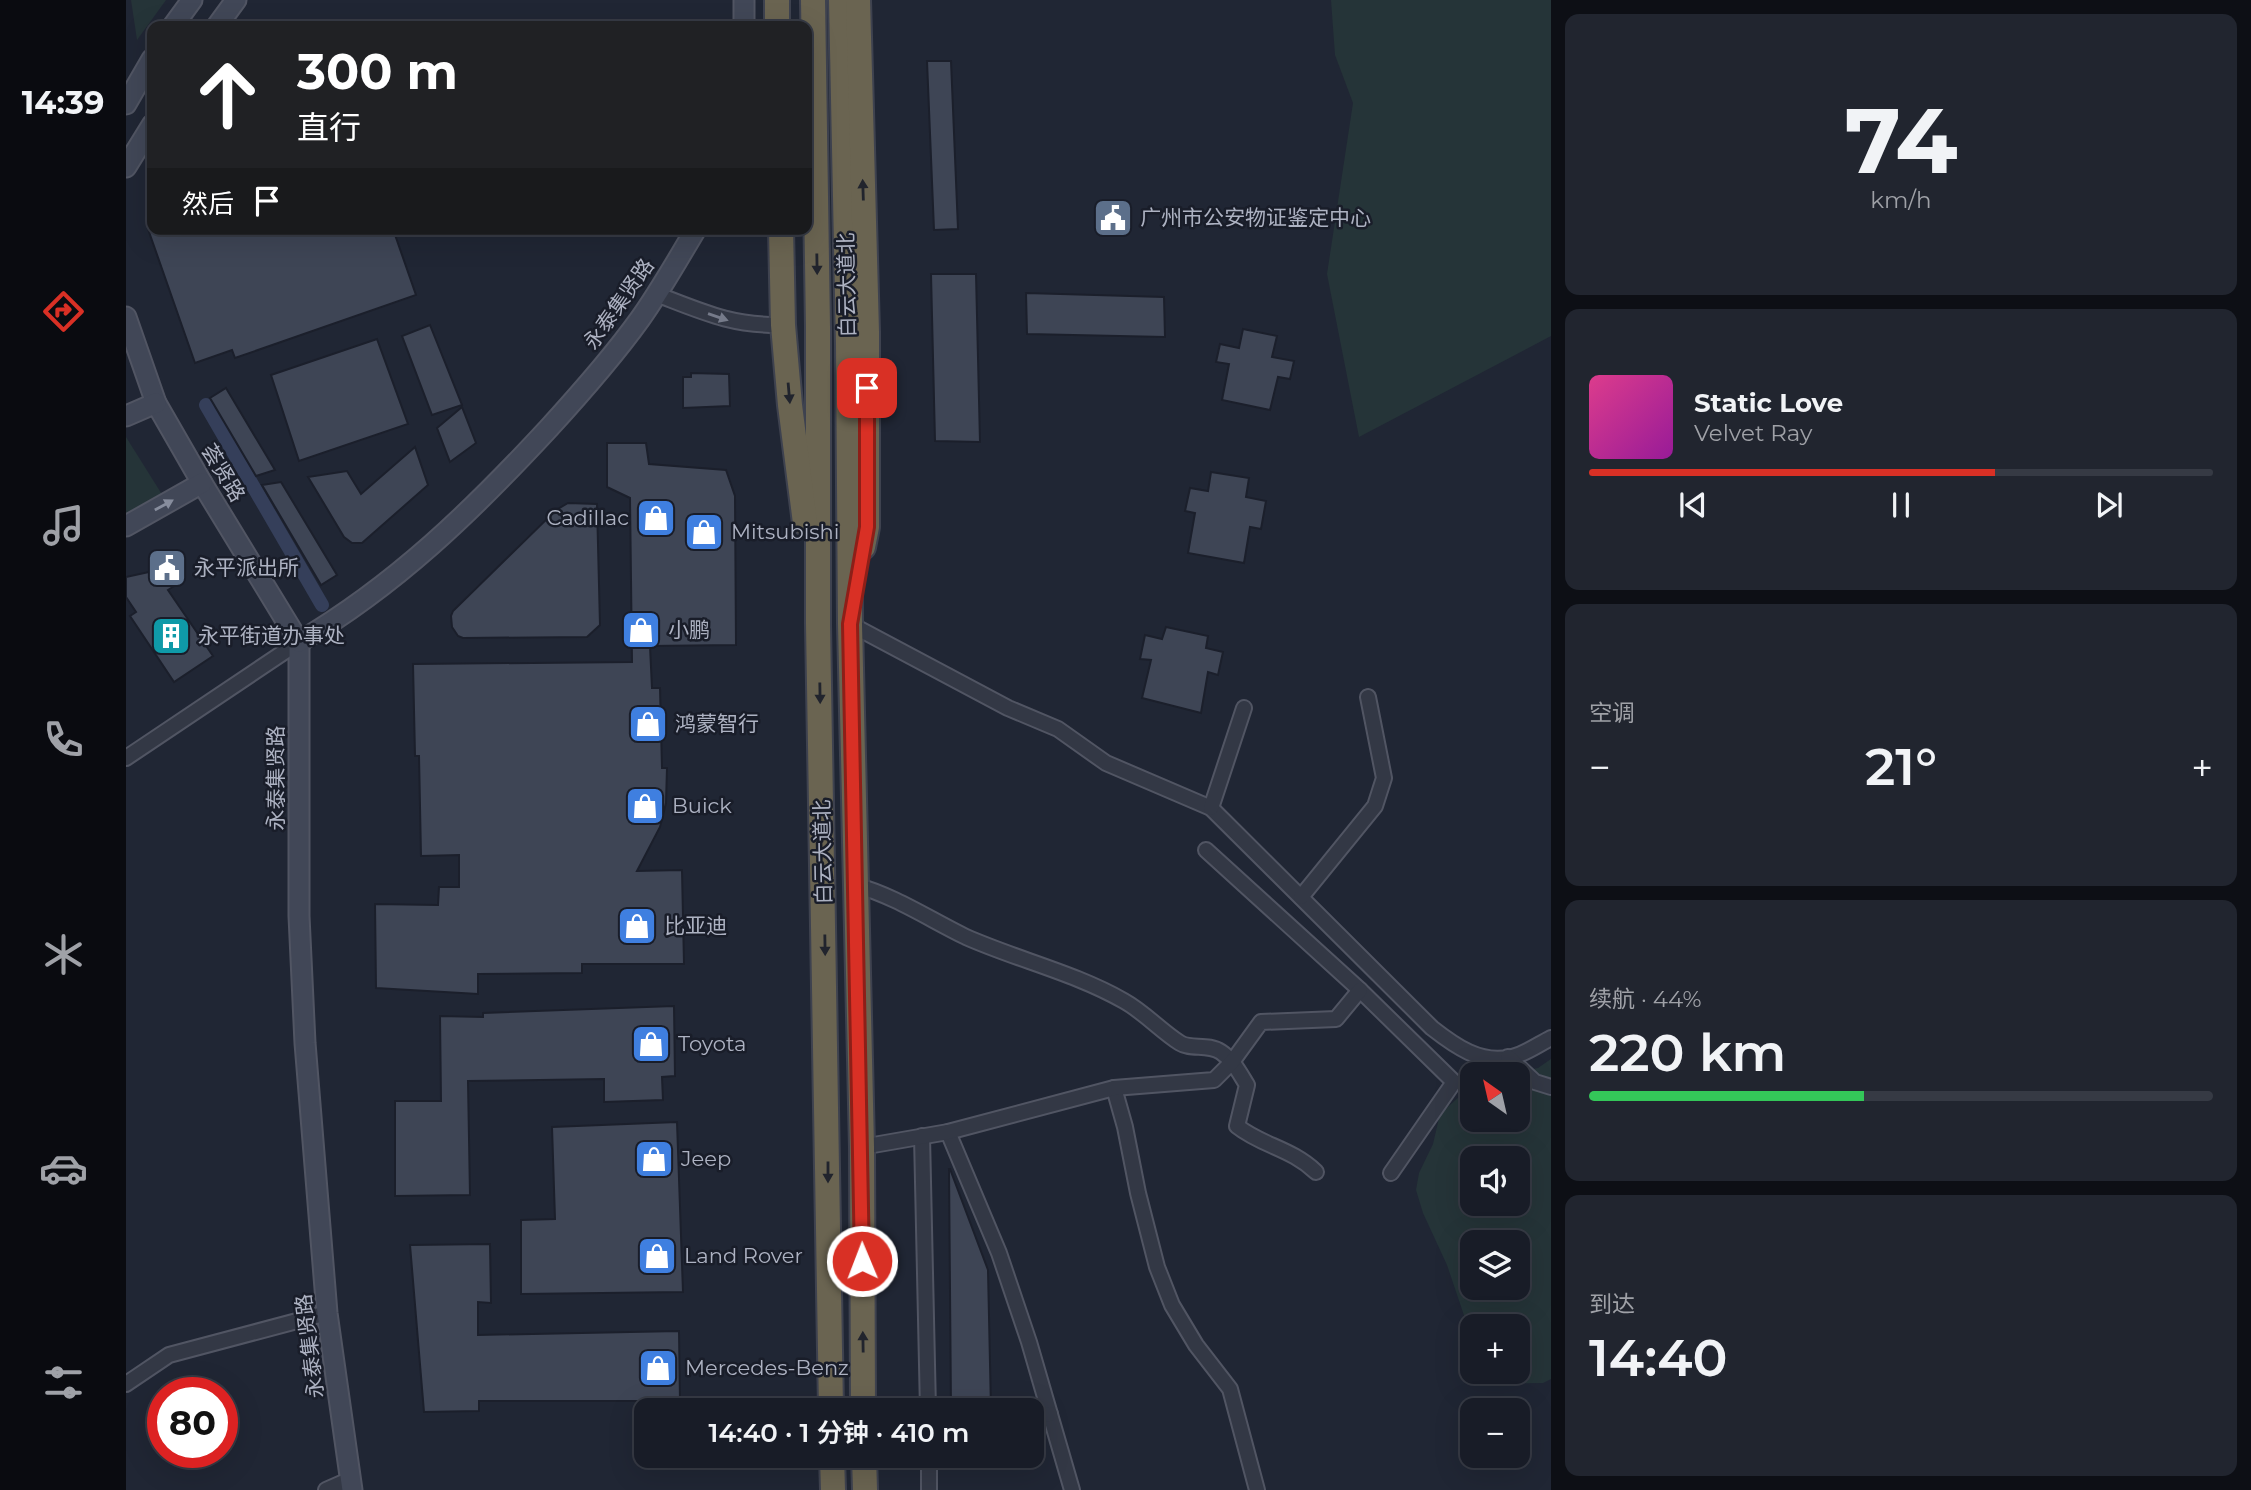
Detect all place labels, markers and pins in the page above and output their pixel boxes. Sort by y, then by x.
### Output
public building icon: 广州市公安物证鉴定中心 [1092,197,1134,239]
place label: 广州市公安物证鉴定中心 [1140,205,1371,230]
pin [837,358,897,418]
shop icon: Cadillac [635,497,677,539]
place label: Cadillac [546,505,629,530]
shop icon: Mitsubishi [683,511,725,553]
place label: Mitsubishi [731,519,839,544]
public building icon: 永平派出所 [146,547,188,589]
place label: 永平派出所 [194,555,299,580]
shop icon: 小鹏 [620,609,662,651]
building icon: 永平街道办事处 [150,615,192,657]
place label: 小鹏 [668,617,710,642]
place label: 永平街道办事处 [198,623,345,648]
shop icon: 鸿蒙智行 [627,703,669,745]
place label: 鸿蒙智行 [675,711,759,736]
shop icon: Buick [624,785,666,827]
place label: Buick [672,793,732,818]
shop icon: 比亚迪 [616,905,658,947]
place label: 比亚迪 [664,913,727,938]
shop icon: Toyota [630,1023,672,1065]
place label: Toyota [678,1031,747,1056]
shop icon: Jeep [633,1138,675,1180]
place label: Jeep [680,1146,731,1171]
shop icon: Land Rover [636,1235,678,1277]
place label: Land Rover [684,1243,803,1268]
shop icon: Mercedes-Benz [637,1347,679,1389]
place label: Mercedes-Benz [685,1355,849,1380]

